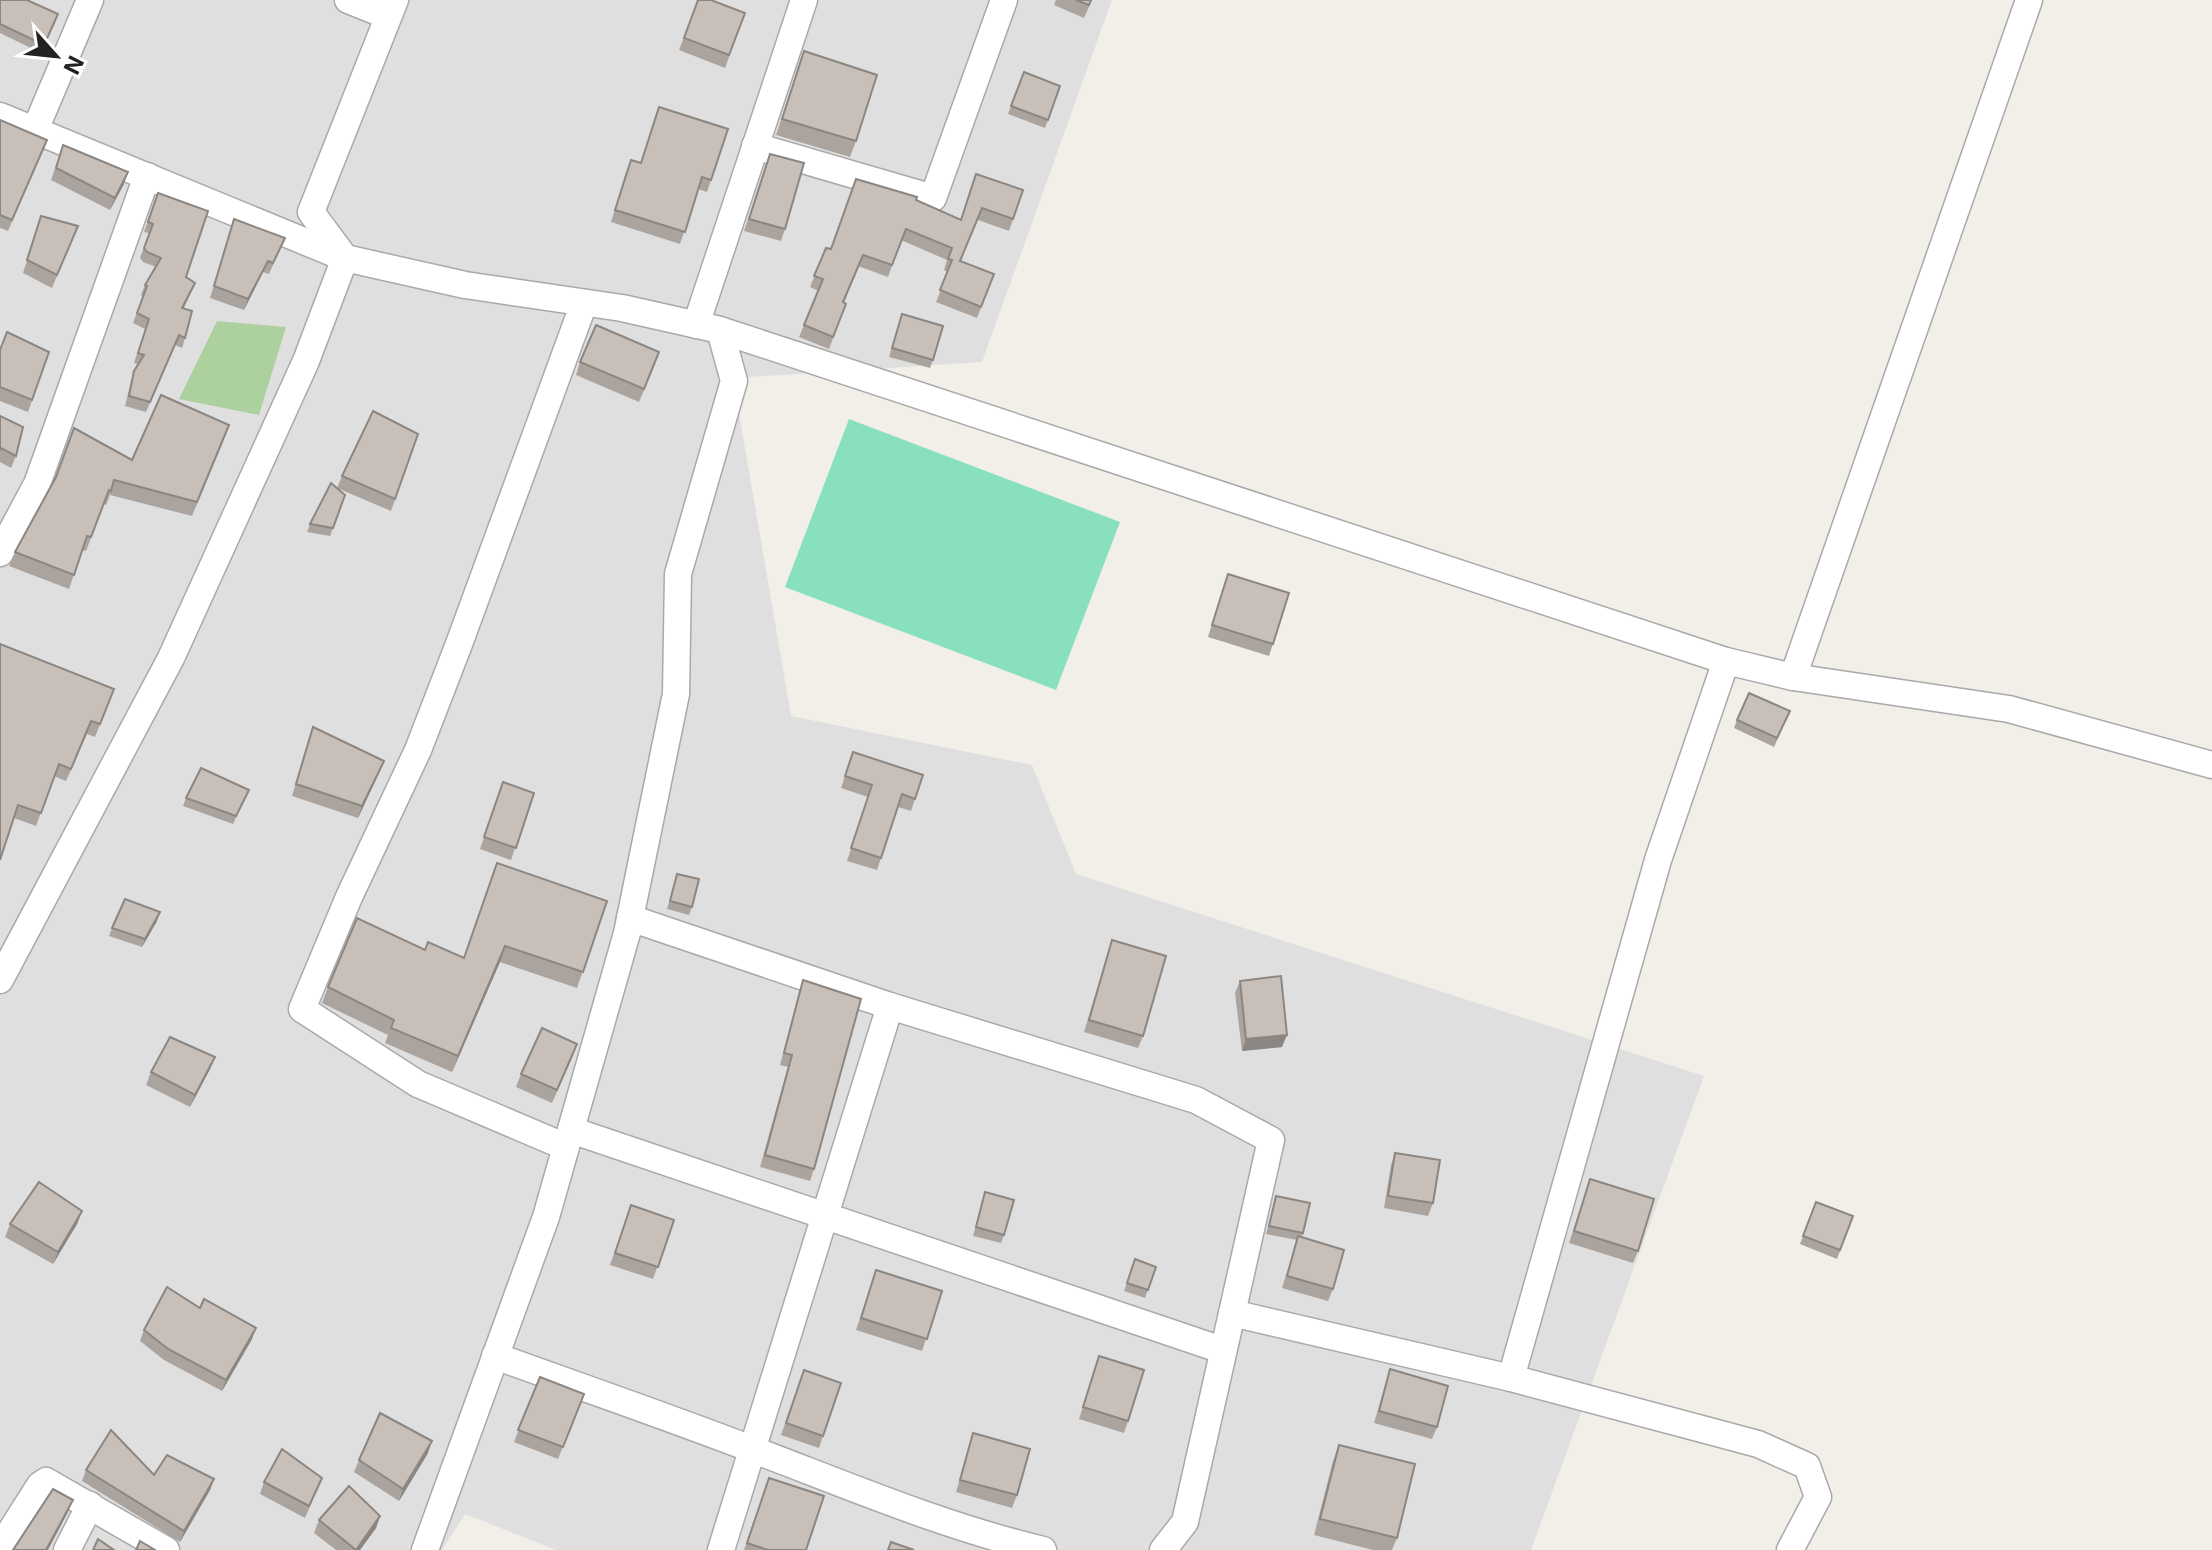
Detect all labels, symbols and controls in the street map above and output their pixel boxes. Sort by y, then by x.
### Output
north arrow [16,16,96,96]
text: N [58,52,89,78]

